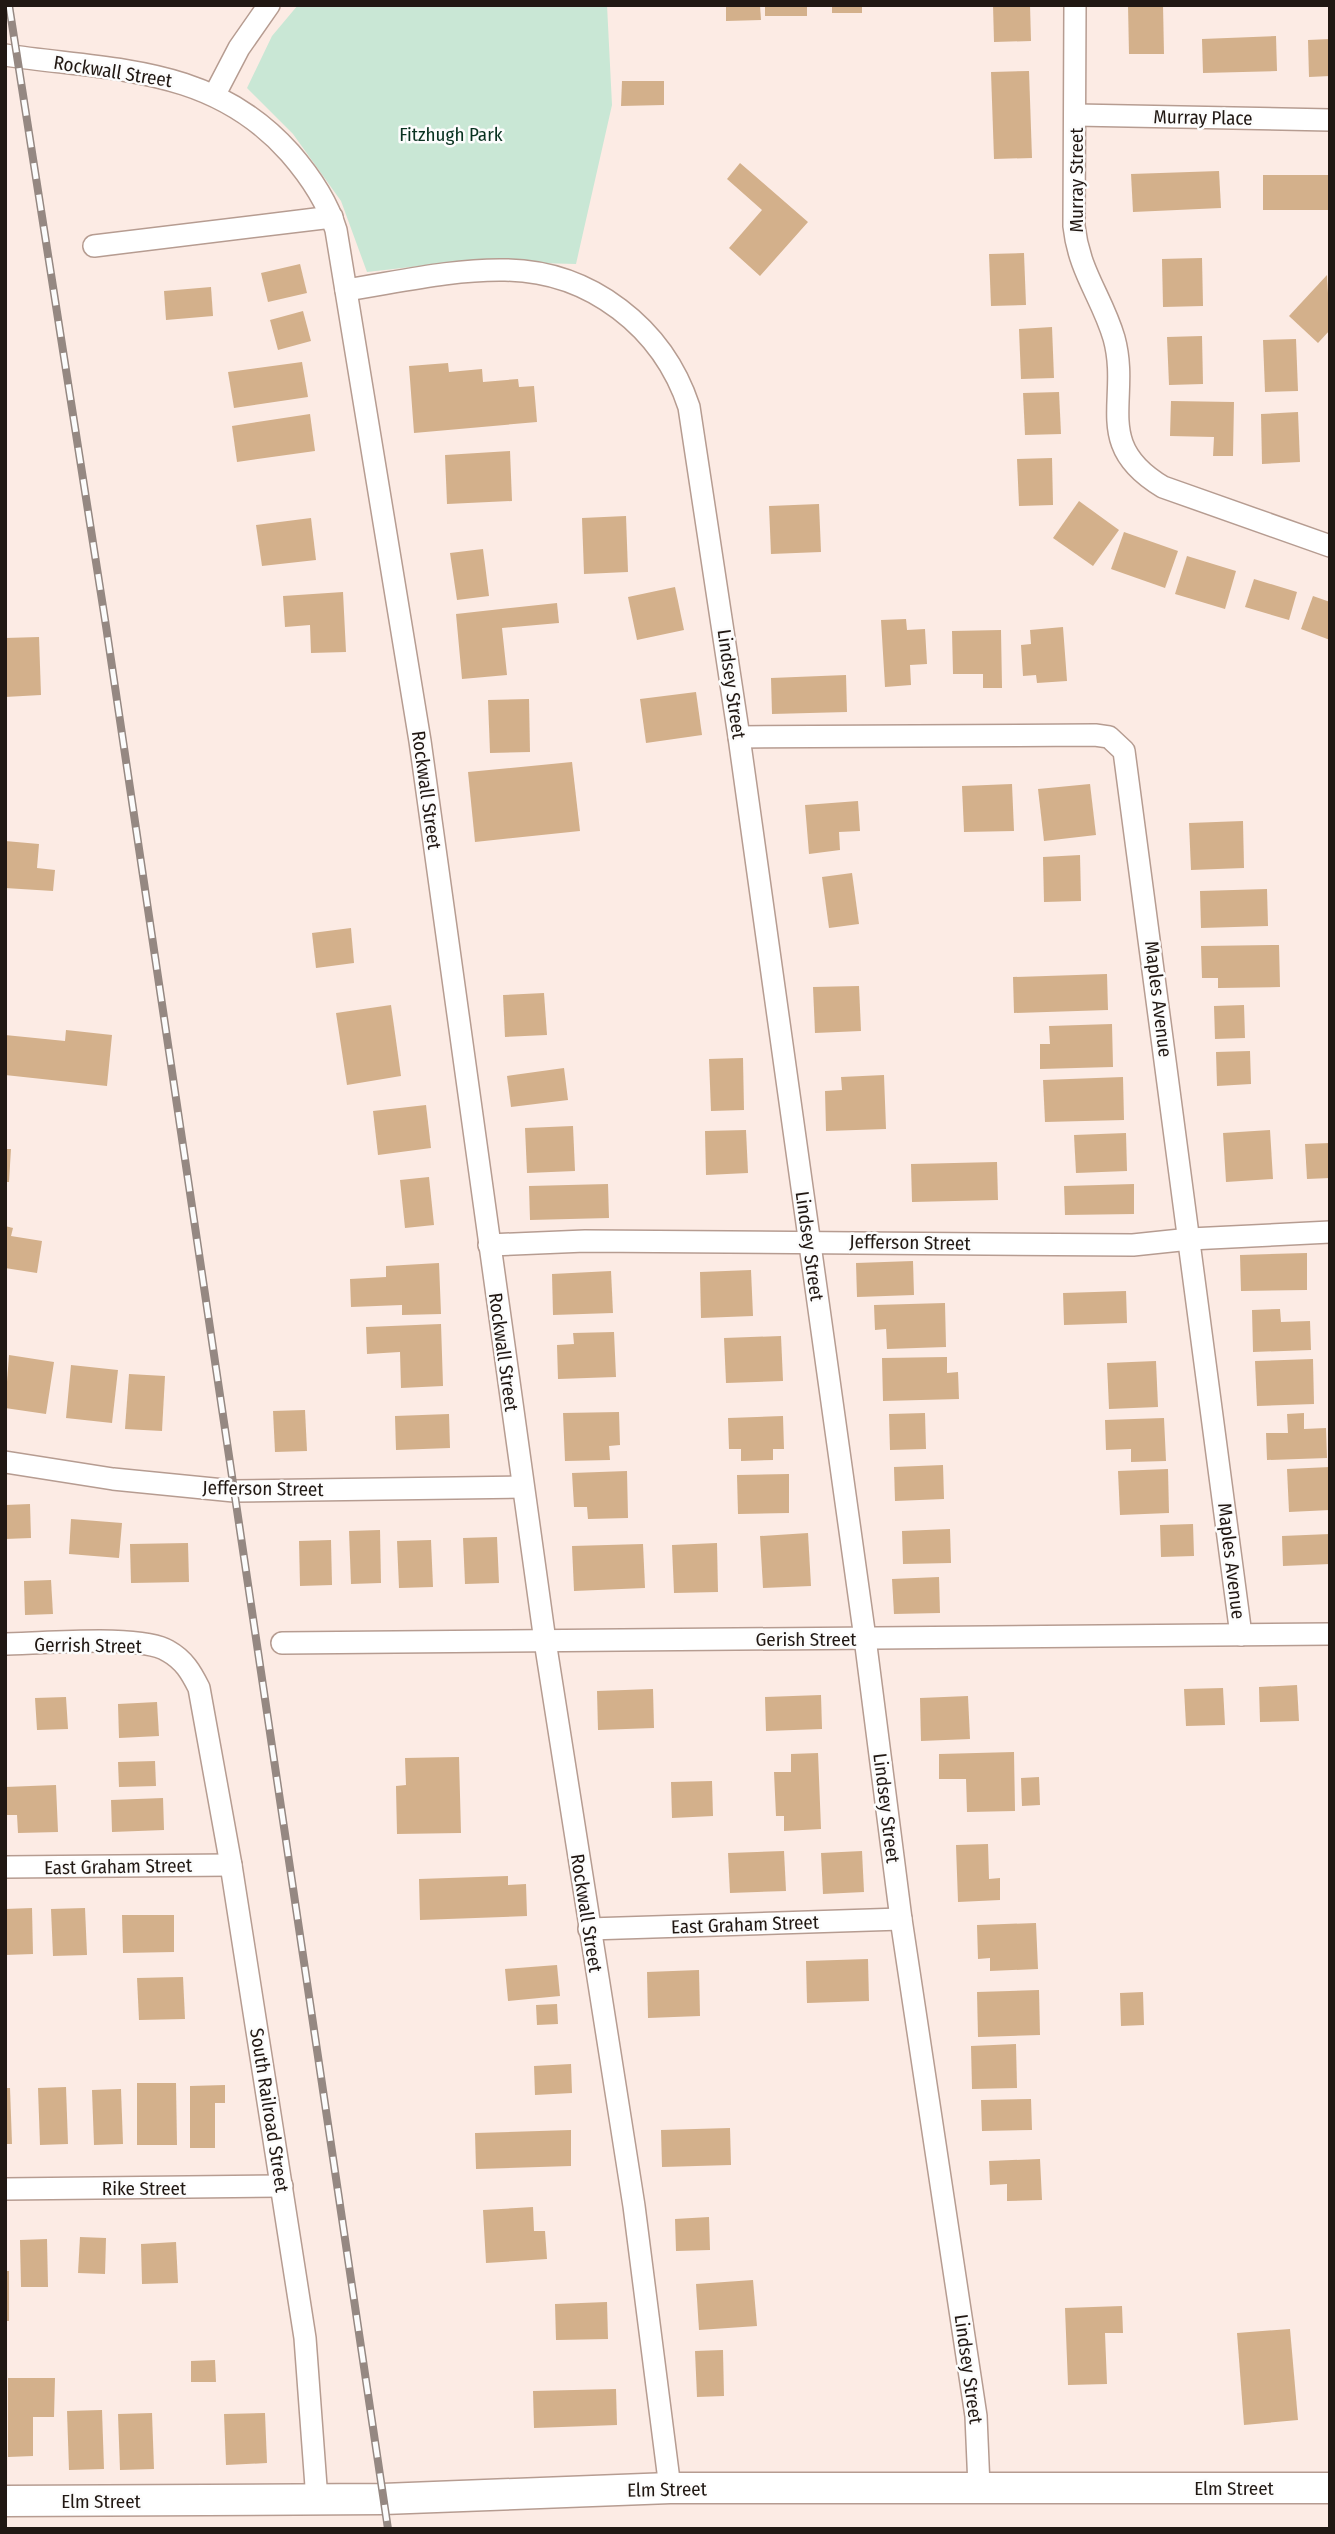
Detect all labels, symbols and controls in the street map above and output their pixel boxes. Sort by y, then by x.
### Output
street label: Rockwall Street [52,51,175,92]
street label: Murray Place [1153,105,1253,130]
park label: Fitzhugh Park [399,123,503,146]
street label: Murray Street [1065,127,1088,232]
street label: Lindsey Street [712,628,751,741]
street label: Rockwall Street [407,729,446,852]
street label: Maples Avenue [1140,940,1177,1058]
street label: Lindsey Street [790,1190,829,1303]
street label: Jefferson Street [849,1230,971,1255]
street label: Rockwall Street [484,1291,523,1414]
street label: Jefferson Street [202,1476,324,1501]
street label: Maples Avenue [1213,1502,1250,1620]
street label: Gerish Street [755,1628,857,1651]
street label: Gerrish Street [34,1633,143,1658]
street label: Lindsey Street [868,1752,905,1865]
street label: Rockwall Street [566,1852,607,1975]
street label: East Graham Street [44,1854,193,1879]
street label: East Graham Street [671,1910,820,1939]
street label: South Railroad Street [245,2026,294,2195]
street label: Rike Street [102,2177,187,2200]
street label: Lindsey Street [949,2313,988,2426]
street label: Elm Street [627,2477,708,2502]
street label: Elm Street [1194,2477,1275,2500]
street label: Elm Street [61,2490,142,2513]

